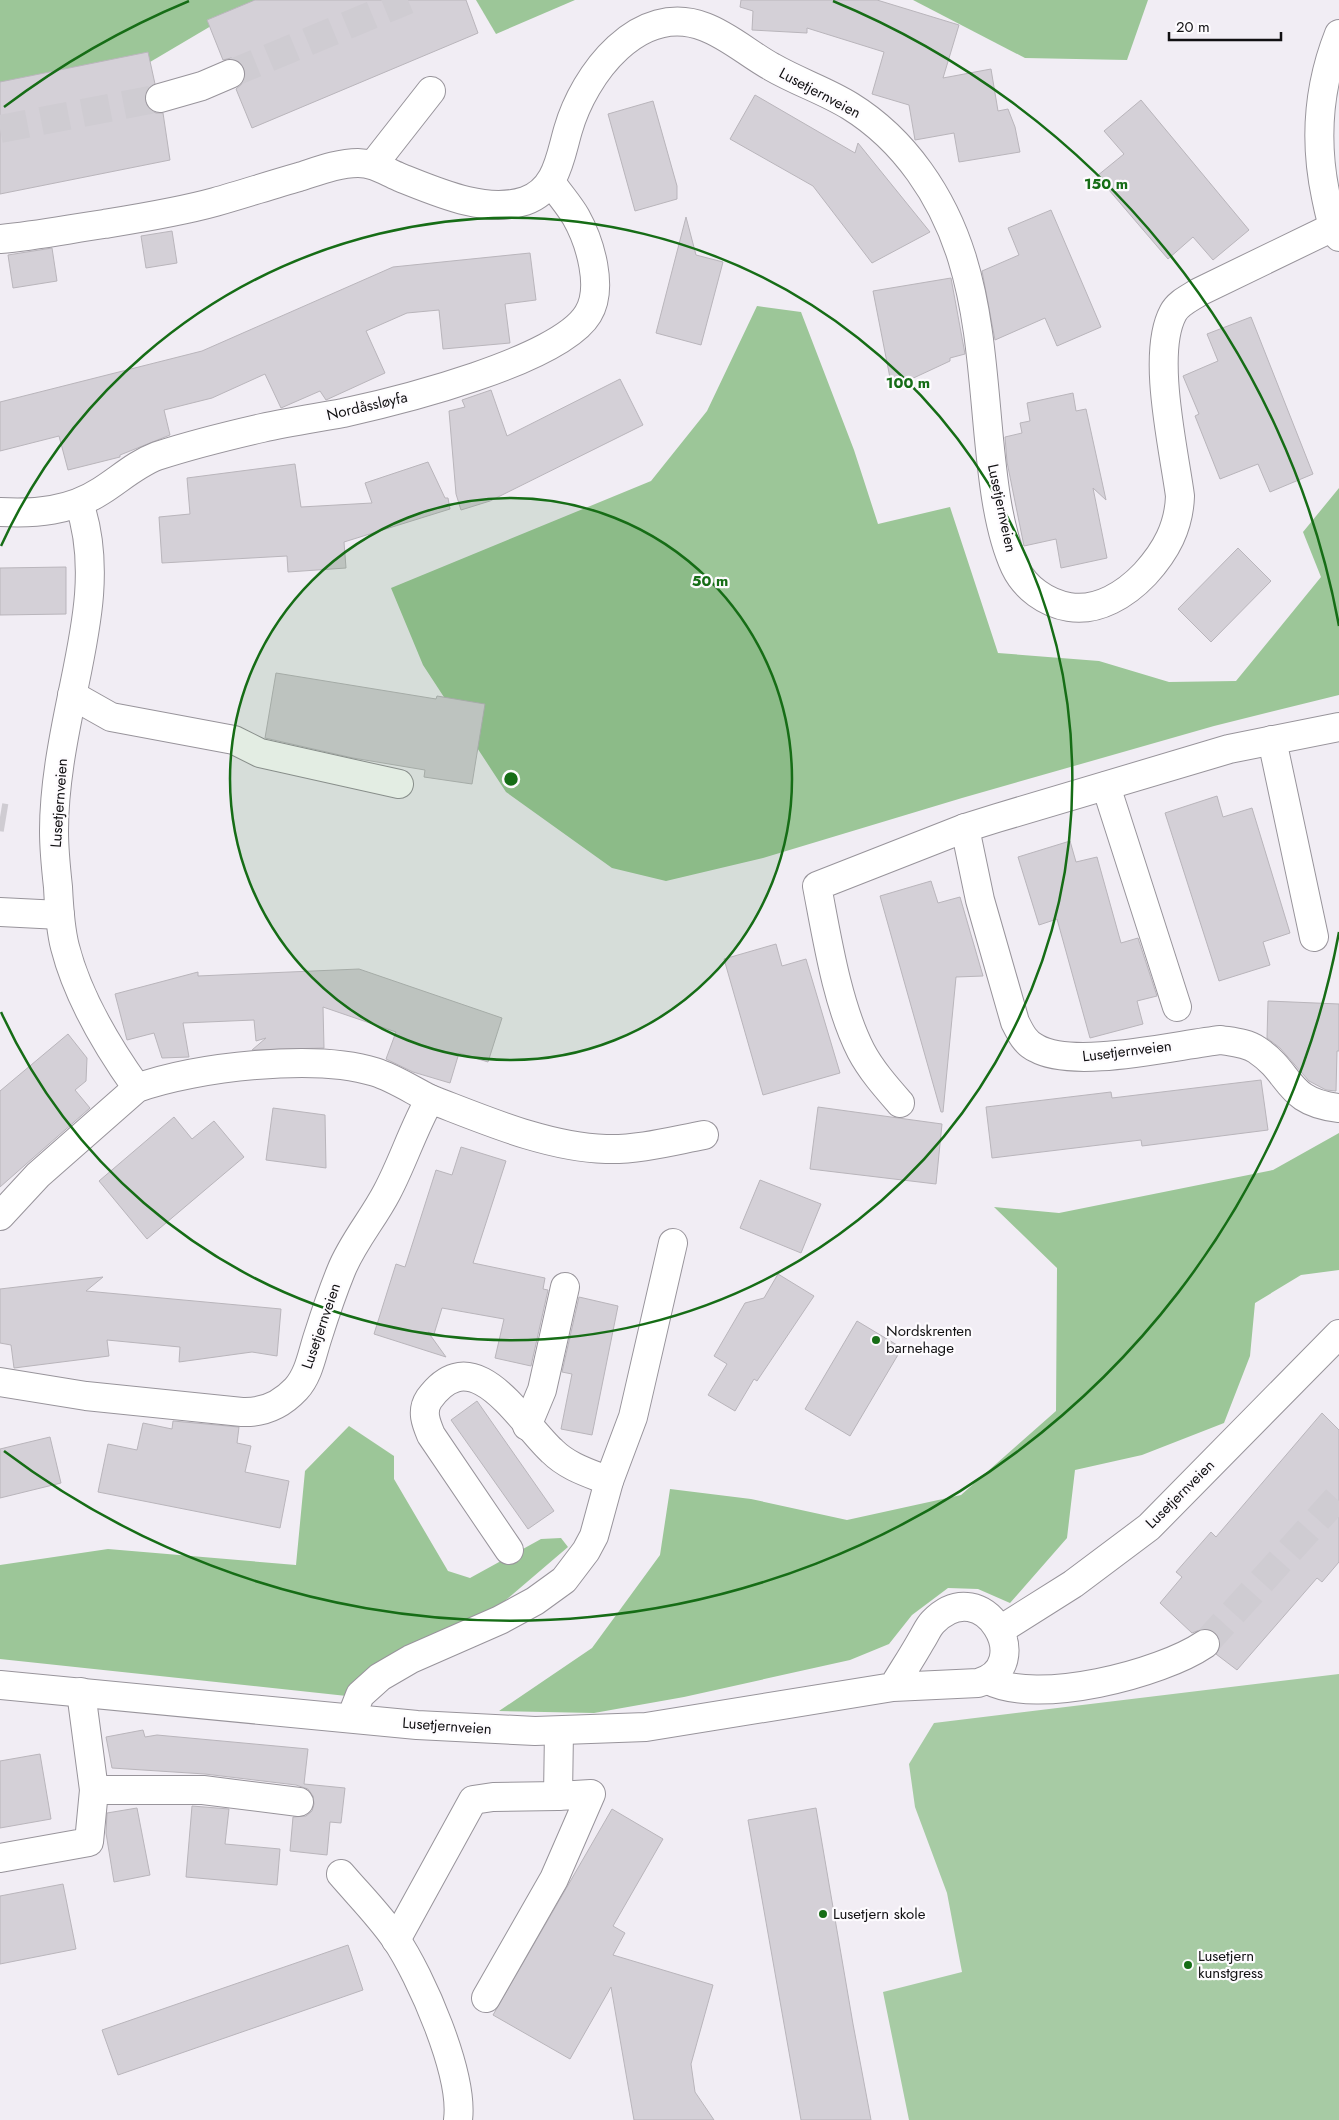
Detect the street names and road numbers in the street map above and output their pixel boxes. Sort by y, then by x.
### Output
street label: Lusetjernveien [775,62,865,124]
street label: Nordåssløyfa [324,386,410,426]
street label: Lusetjernveien [982,462,1022,554]
street label: Lusetjernveien [45,757,73,849]
street label: Lusetjernveien [1081,1035,1173,1067]
street label: Lusetjernveien [296,1280,346,1372]
street label: Lusetjernveien [1141,1455,1219,1533]
street label: Lusetjernveien [401,1712,493,1740]

